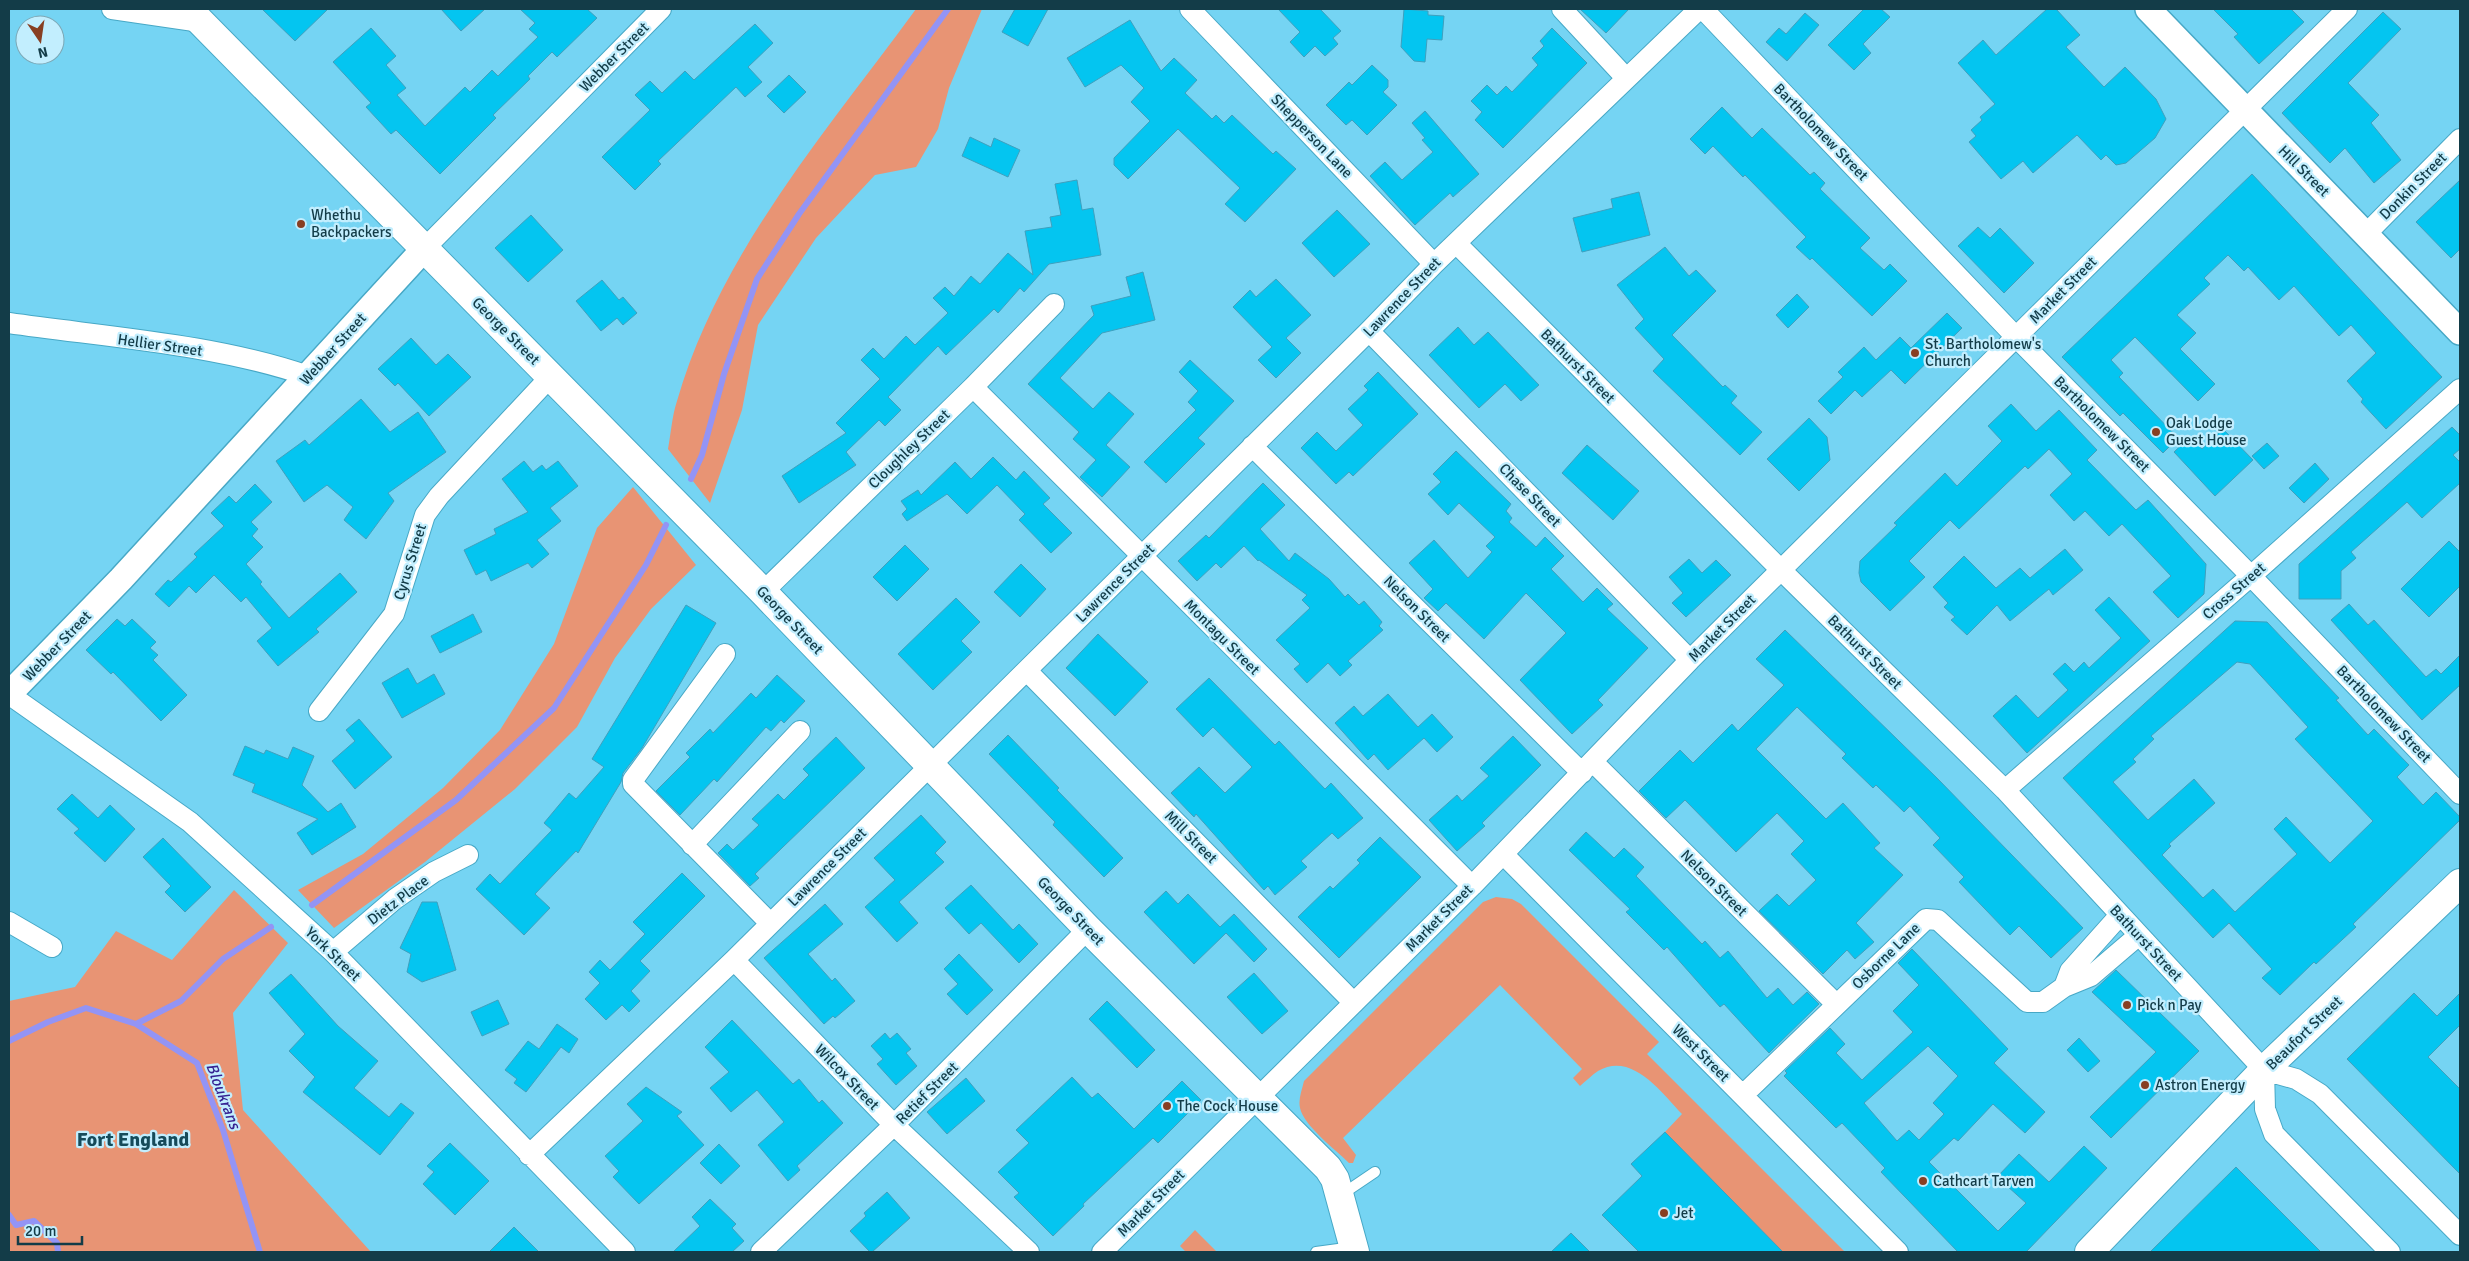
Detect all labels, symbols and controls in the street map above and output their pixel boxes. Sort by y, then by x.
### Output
north arrow [15,15,65,65]
street label: Webber Street [575,18,653,96]
text: N [36,43,49,62]
street label: Bartholomew Street [1770,80,1872,184]
street label: Shepperson Lane [1267,90,1357,182]
street label: Hill Street [2275,142,2333,200]
street label: Donkin Street [2376,149,2450,223]
place label: Whethu Backpackers [311,206,392,241]
marker: Whethu Backpackers [295,218,307,230]
street label: Lawrence Street [1359,253,1445,341]
street label: Market Street [2026,253,2100,327]
street label: George Street [468,293,544,369]
street label: Webber Street [296,309,370,389]
street label: Bathurst Street [1537,325,1619,407]
street label: Hellier Street [116,330,204,360]
place label: St. Bartholomew's Church [1925,335,2042,370]
marker: St. Bartholomew's Church [1909,347,1921,359]
street label: Bartholomew Street [2050,372,2154,476]
street label: Cloughley Street [864,406,954,492]
place label: Oak Lodge Guest House [2166,414,2247,449]
marker: Oak Lodge Guest House [2150,426,2162,438]
street label: Chase Street [1495,460,1565,530]
street label: Cyrus Street [390,522,430,602]
street label: Lawrence Street [1072,540,1158,626]
street label: Cross Street [2199,559,2269,623]
street label: Nelson Street [1380,572,1454,646]
street label: George Street [753,582,827,658]
street label: Market Street [1685,591,1759,665]
street label: Montagu Street [1180,595,1264,679]
street label: Webber Street [19,607,95,685]
street label: Bathurst Street [1824,611,1906,693]
street label: Bartholomew Street [2333,662,2435,766]
street label: Mill Street [1161,807,1221,867]
street label: Lawrence Street [784,824,870,910]
street label: Nelson Street [1677,846,1751,920]
street label: Dietz Place [364,871,432,929]
street label: George Street [1034,873,1108,949]
street label: Market Street [1402,881,1476,955]
street label: Bathurst Street [2106,901,2186,985]
street label: Osborne Lane [1848,919,1924,993]
street label: York Street [302,923,364,985]
street label: Beaufort Street [2262,992,2346,1074]
place label: Pick n Pay [2137,996,2202,1014]
marker: Pick n Pay [2121,999,2133,1011]
street label: West Street [1669,1021,1733,1085]
street label: Wilcox Street [811,1040,883,1114]
street label: Retief Street [892,1058,962,1128]
water label: Bloukrans [201,1060,245,1134]
place label: Astron Energy [2155,1076,2245,1094]
marker: Astron Energy [2139,1079,2151,1091]
place label: The Cock House [1177,1097,1278,1115]
marker: The Cock House [1161,1100,1173,1112]
district label: Fort England [77,1127,189,1152]
street label: Market Street [1114,1166,1188,1240]
place label: Cathcart Tarven [1933,1172,2034,1190]
marker: Cathcart Tarven [1917,1175,1929,1187]
place label: Jet [1674,1204,1694,1222]
marker: Jet [1658,1207,1670,1219]
scale bar [18,1214,81,1246]
text: 20 m [25,1222,56,1240]

